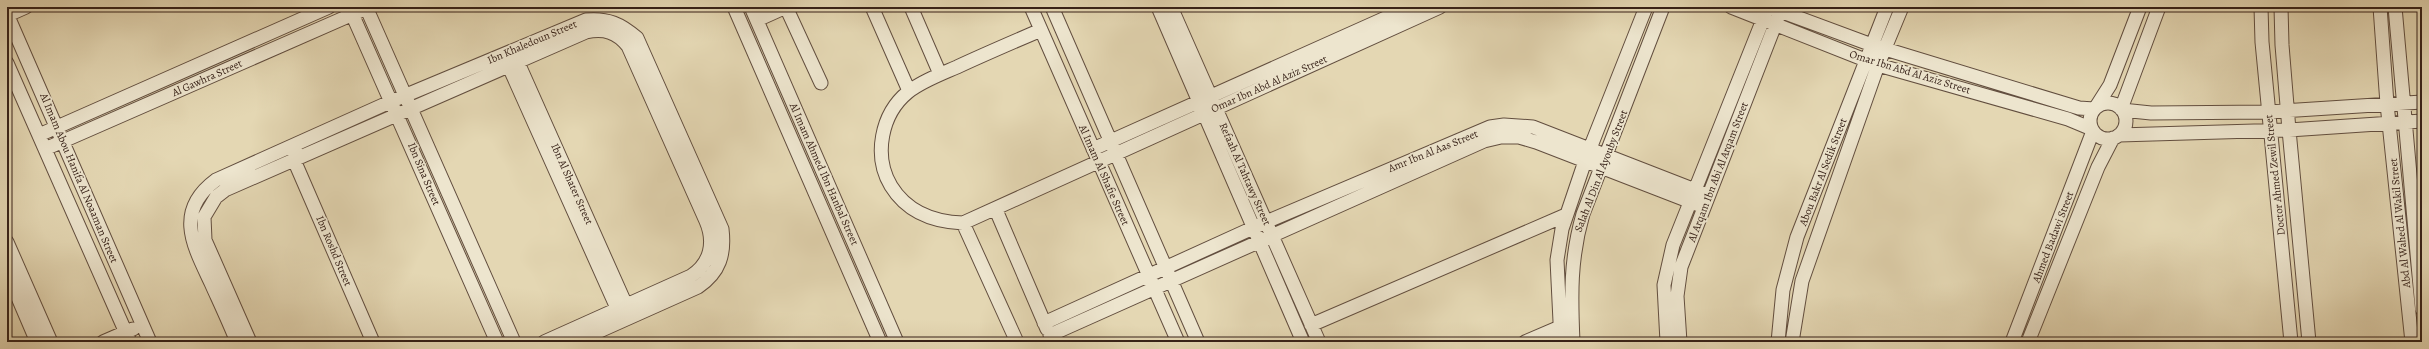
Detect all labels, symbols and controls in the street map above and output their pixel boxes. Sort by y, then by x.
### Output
street label: Ibn Khaledoun Street [485,16,579,68]
street label: Omar Ibn Abd Al Aziz Street [1848,46,1973,98]
street label: Omar Ibn Abd Al Aziz Street [1208,51,1330,116]
street label: Al Gawhra Street [169,56,245,101]
street label: Al Imam Abou Hanifa Al Noaaman Street [36,90,122,266]
street label: Al Arqam Ibn Abi Al Arqam Street [1684,99,1752,245]
street label: Al Imam Ahmed Ibn Hanbal Street [785,100,862,248]
street label: Salah Al Din Al Ayouby Street [1571,107,1631,234]
street label: Doctor Ahmed Zewil Street [2261,114,2289,236]
street label: Abou Bakr Al Sedik Street [1795,116,1851,229]
street label: Refaah Al Tahtawy Street [1216,120,1275,228]
street label: Al Imam Al Shafie Street [1075,121,1133,228]
street label: Amr Ibn Al Aas Street [1385,126,1481,176]
street label: Ibn Sina Street [404,140,444,208]
street label: Ibn Al Shater Street [547,141,597,227]
street label: Abd Al Wahed Al Wakil Street [2386,157,2414,290]
street label: Ahmed Badawi Street [2028,189,2077,286]
street label: Ibn Roshd Street [312,214,356,289]

